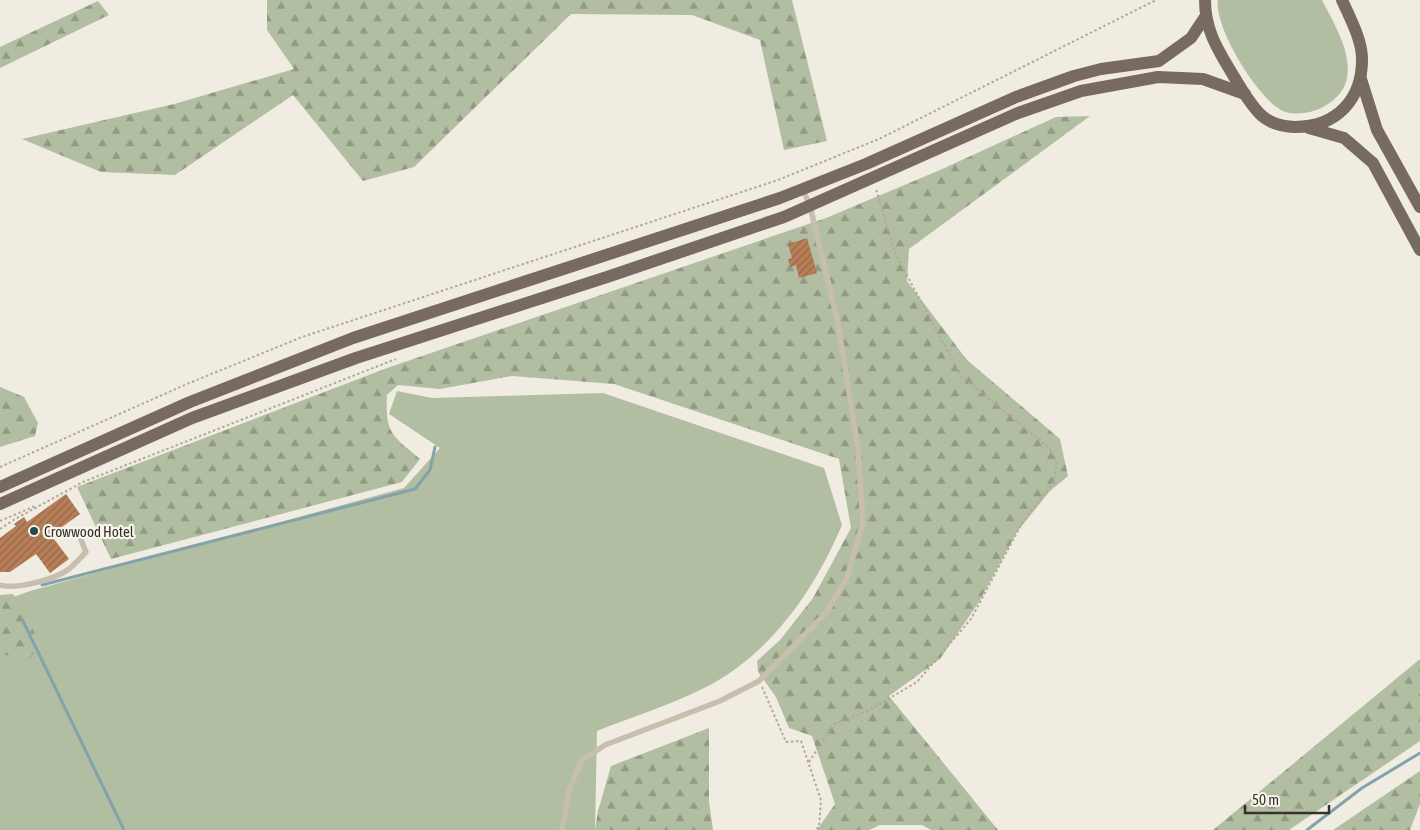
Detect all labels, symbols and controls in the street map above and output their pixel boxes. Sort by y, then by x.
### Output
place label: Crowwood Hotel [44,523,134,540]
marker: Crowwood Hotel [28,525,40,537]
scale bar [1245,782,1329,814]
text: 50 m [1252,791,1279,808]

